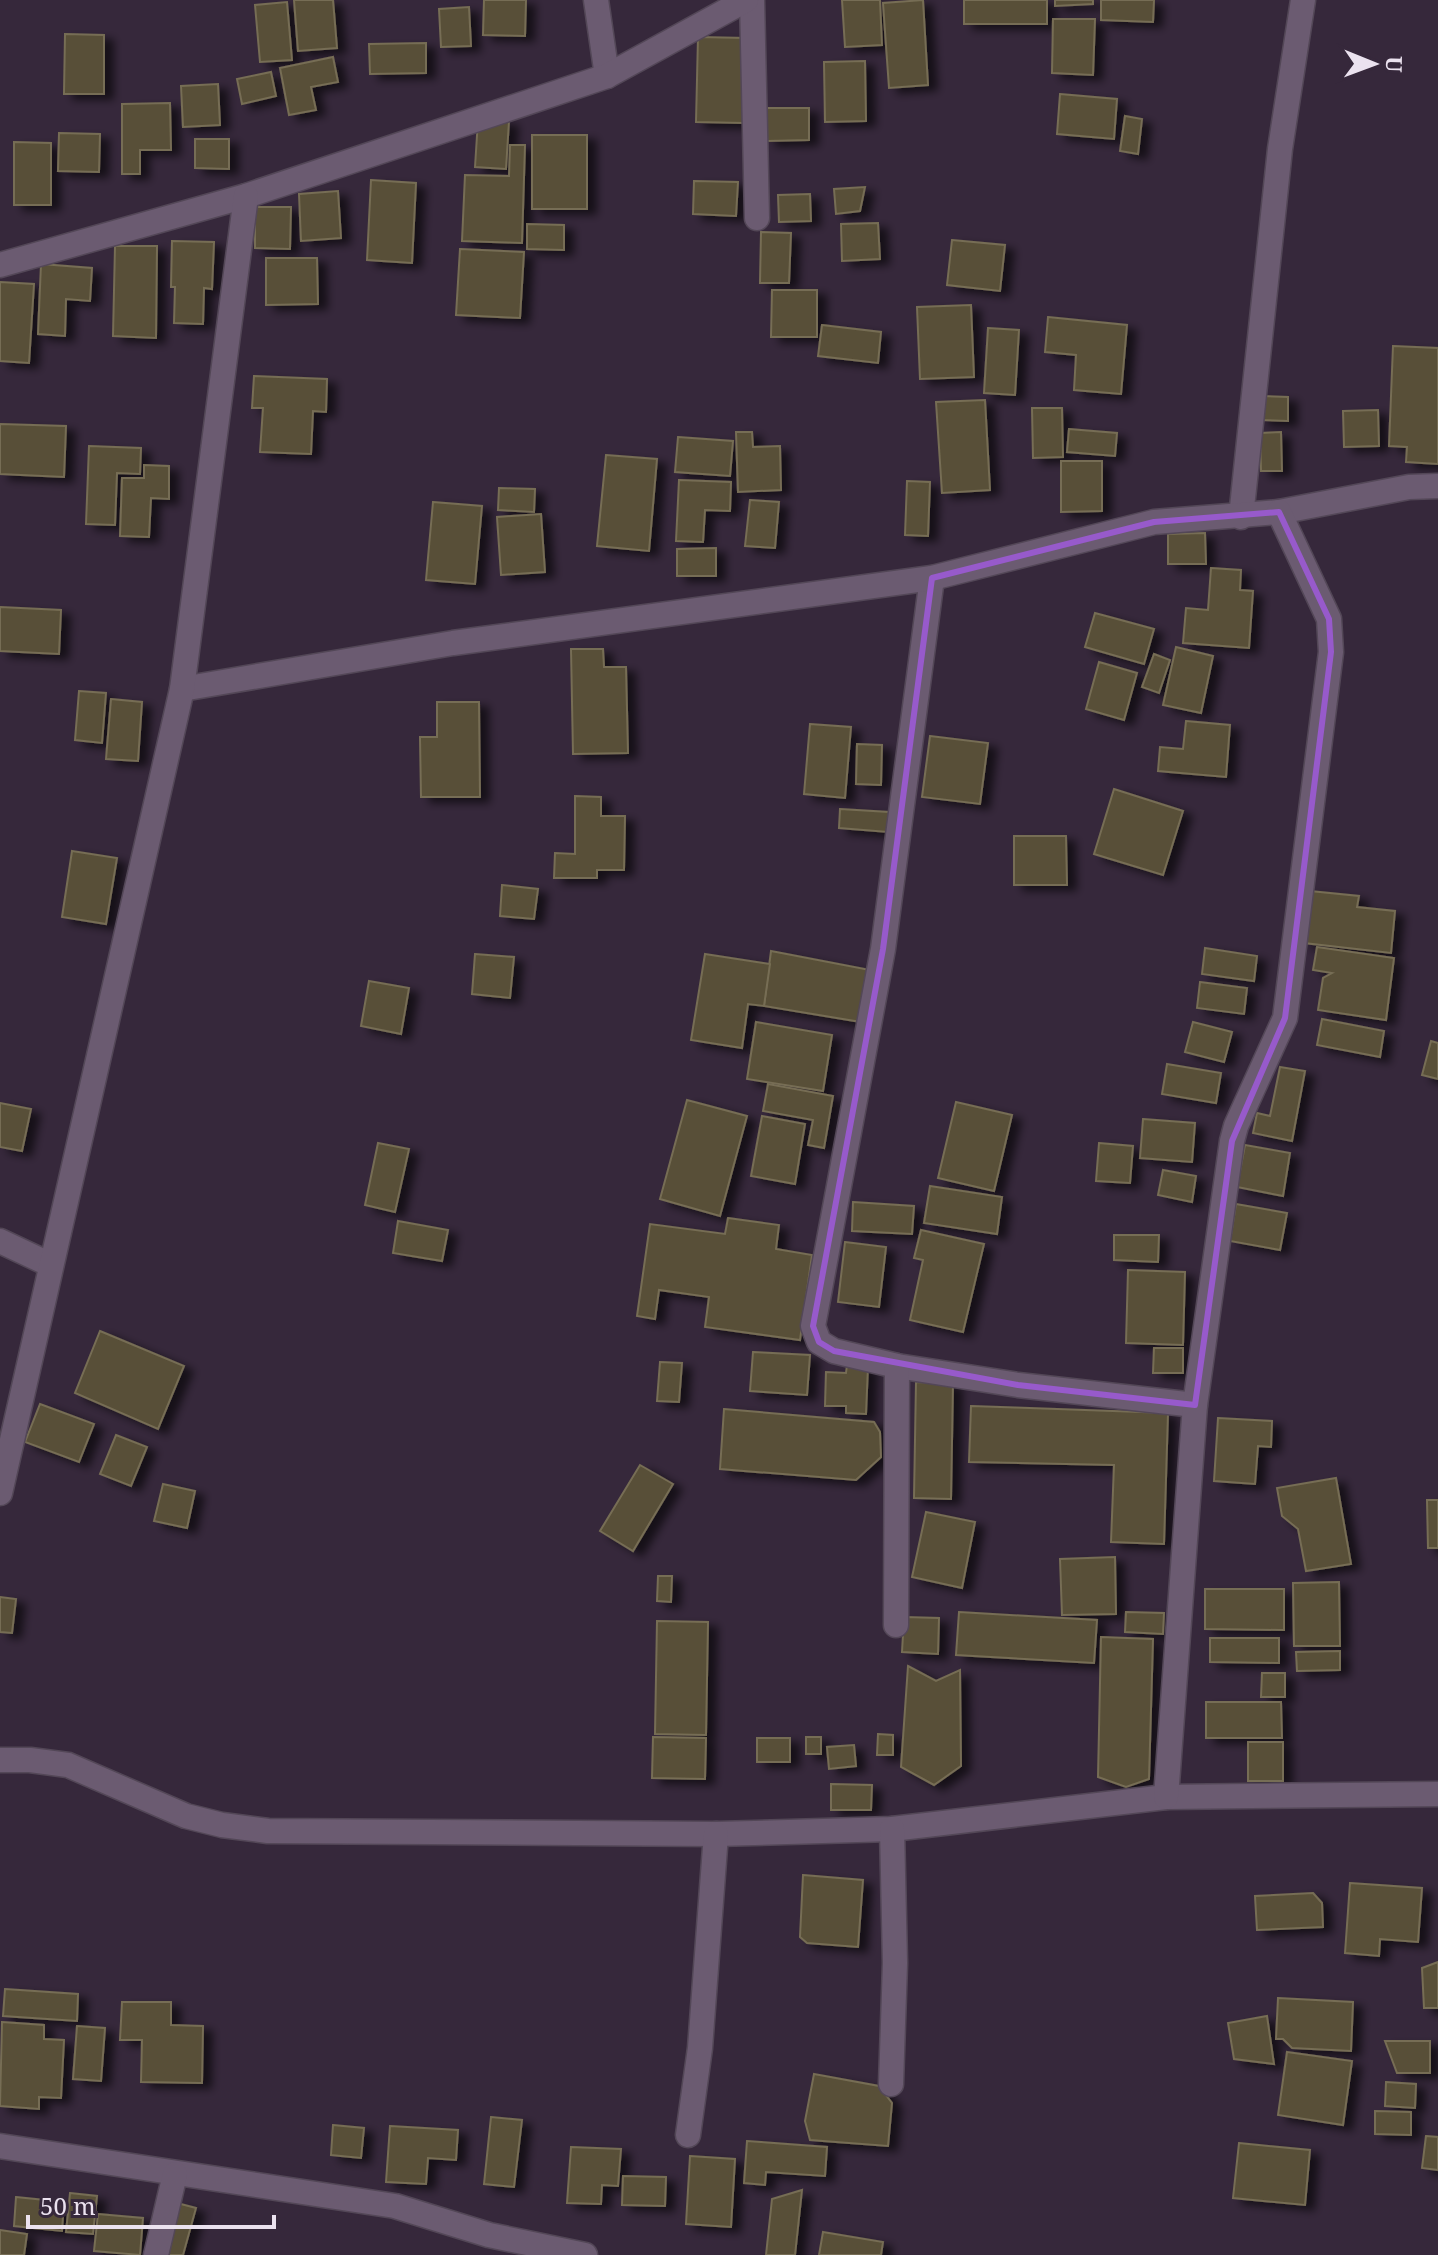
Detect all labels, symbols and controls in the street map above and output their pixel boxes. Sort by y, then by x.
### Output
north arrow [1334,24,1414,104]
text: U [1380,56,1410,73]
scale bar [28,2179,274,2229]
text: 50 m [40,2189,96,2222]

